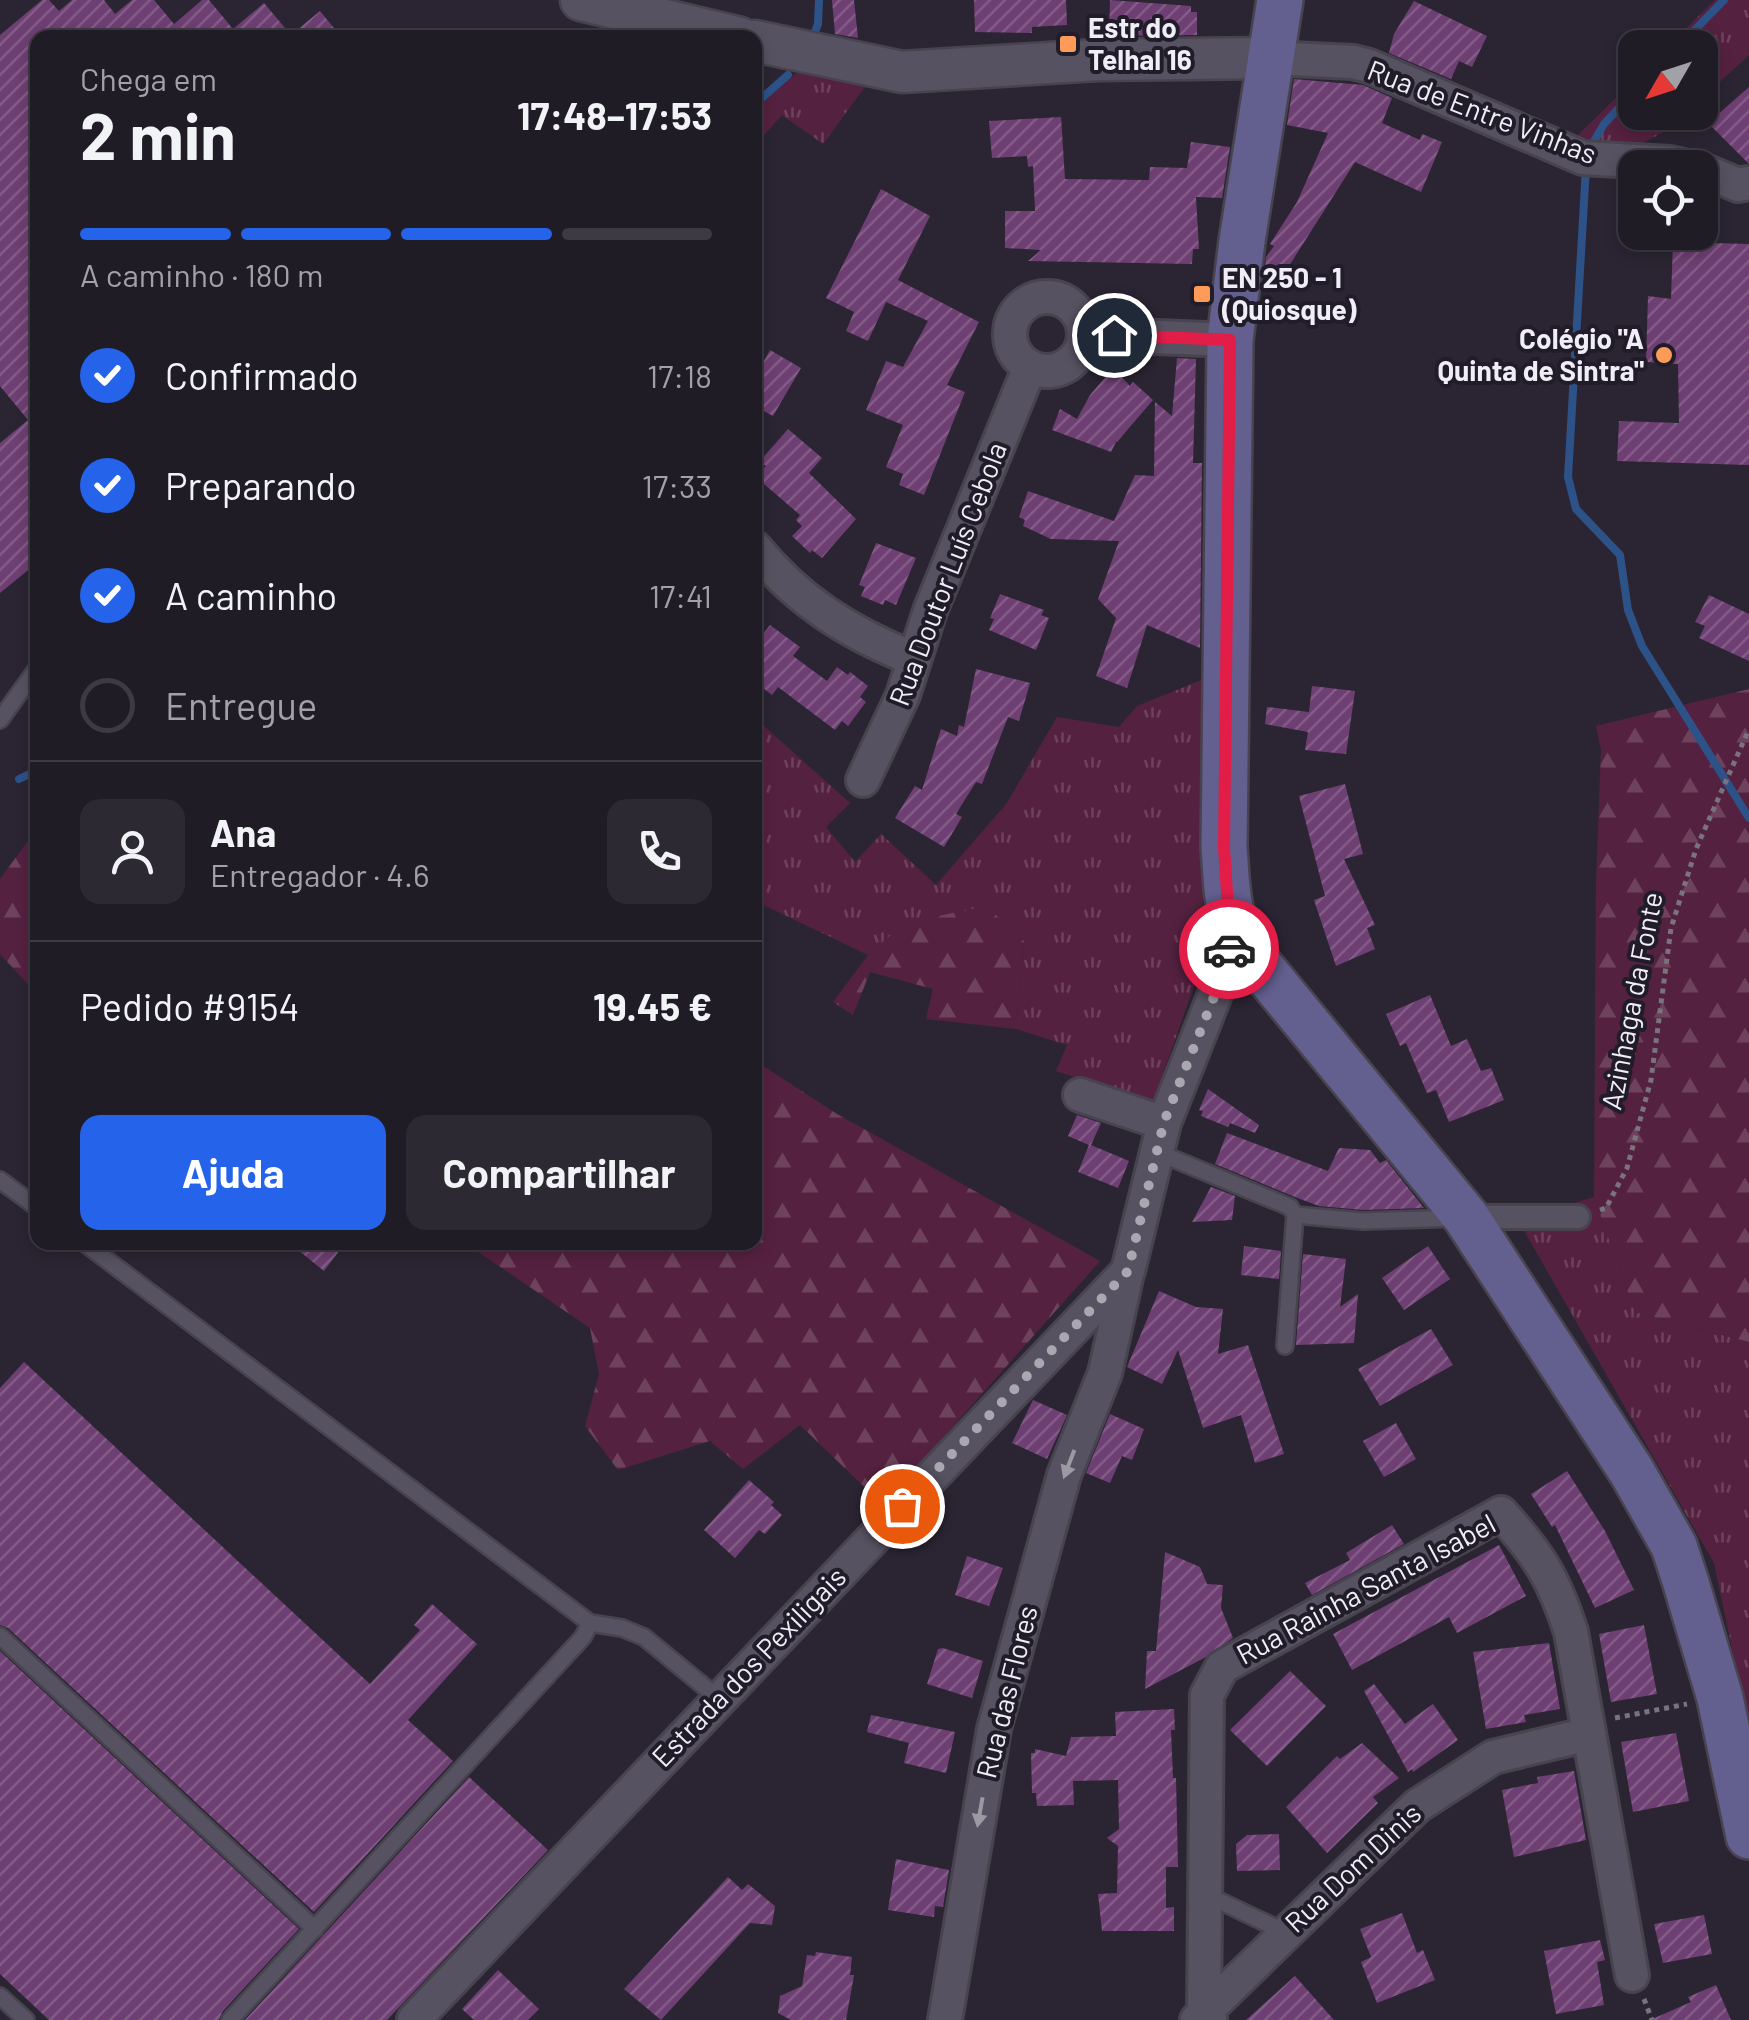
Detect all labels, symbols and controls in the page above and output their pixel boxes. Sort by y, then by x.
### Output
place label: Estr do Telhal 16 [1088,10,1192,76]
north arrow [1618,30,1718,130]
map controls [1618,30,1718,250]
marker: Estr do Telhal 16 [1057,33,1079,55]
street label: Rua de Entre Vinhas [1363,52,1602,170]
text: Chega em [80,59,217,97]
text: 17:48–17:53 [517,92,712,138]
text: 2 min [80,95,236,173]
button: locate [1618,150,1718,250]
text: A caminho · 180 m [80,255,323,293]
place label: EN 250 - 1 (Quiosque) [1221,260,1357,326]
marker: EN 250 - 1 (Quiosque) [1191,283,1213,305]
pin [1072,293,1157,378]
icon: home [1087,308,1142,363]
place label: Colégio "A Quinta de Sintra" [1437,321,1644,387]
marker: Colégio "A Quinta de Sintra" [1653,344,1675,366]
icon: check [80,348,135,403]
text: Confirmado [165,352,359,398]
text: 17:18 [647,356,712,394]
street label: Rua Doutor Luís Cebola [881,437,1013,710]
icon: check [80,458,135,513]
text: Preparando [165,462,357,508]
text: 17:33 [642,466,712,504]
icon: check [80,568,135,623]
text: A caminho [165,572,337,618]
text: 17:41 [649,576,712,614]
text: Entregue [165,682,317,728]
button: person [80,799,185,904]
button: phone [607,799,712,904]
text: Ana [210,809,276,855]
text: Entregador · 4.6 [210,855,429,893]
street label: Azinhaga da Fonte [1593,889,1669,1113]
courier [1179,899,1279,999]
icon: car [1202,922,1257,977]
text: Pedido #9154 [80,983,299,1029]
text: 19.45 € [593,983,712,1029]
button: Ajuda [80,1115,386,1230]
button: Compartilhar [406,1115,712,1230]
one-way arrow [1061,1449,1076,1479]
pin [860,1464,945,1549]
icon: bag [875,1479,930,1534]
street label: Rua Rainha Santa Isabel [1230,1506,1501,1671]
street label: Estrada dos Pexiligais [644,1559,852,1773]
street label: Rua das Flores [968,1602,1044,1782]
street label: Rua Dom Dinis [1277,1796,1427,1939]
one-way arrow [971,1797,987,1828]

